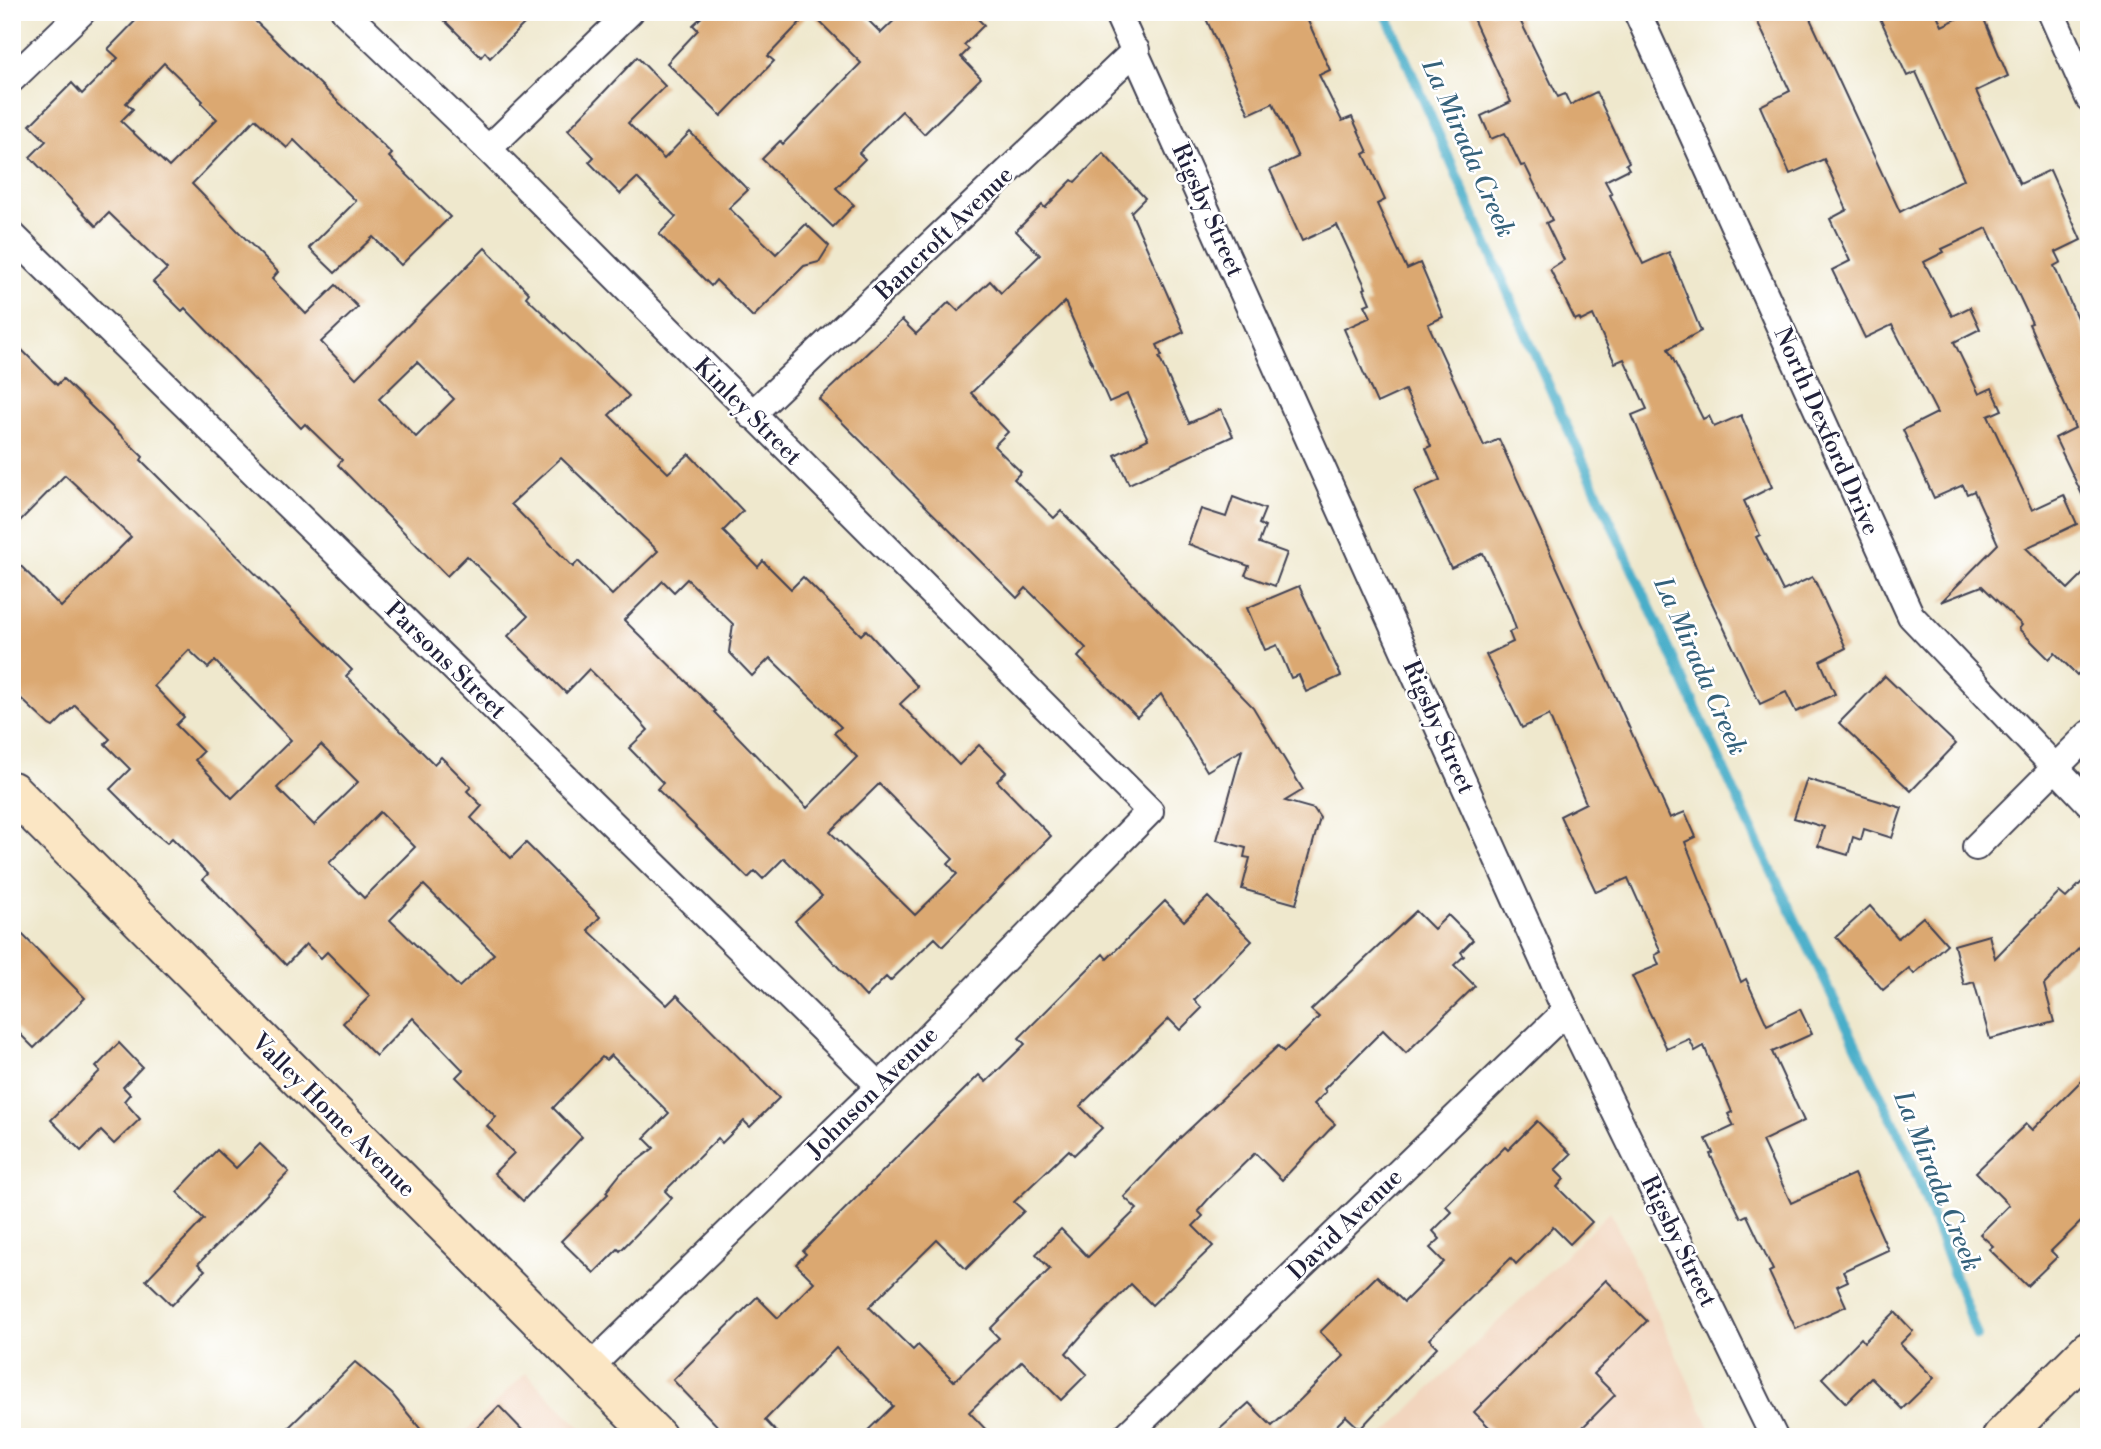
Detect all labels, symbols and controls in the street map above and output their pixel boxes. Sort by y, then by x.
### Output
water label: La Mirada Creek [1414,53,1522,242]
street label: Rigsby Street [1164,139,1250,282]
street label: Bancroft Avenue [869,160,1020,308]
street label: North Dexford Drive [1767,323,1885,540]
street label: Kinley Street [687,351,808,472]
water label: La Mirada Creek [1646,571,1754,760]
street label: Parsons Street [379,596,512,726]
street label: Rigsby Street [1395,656,1481,799]
street label: Johnson Avenue [800,1020,945,1166]
street label: Valley Home Avenue [244,1027,422,1204]
water label: La Mirada Creek [1886,1086,1988,1276]
street label: David Avenue [1282,1162,1409,1287]
street label: Rigsby Street [1633,1171,1723,1313]

